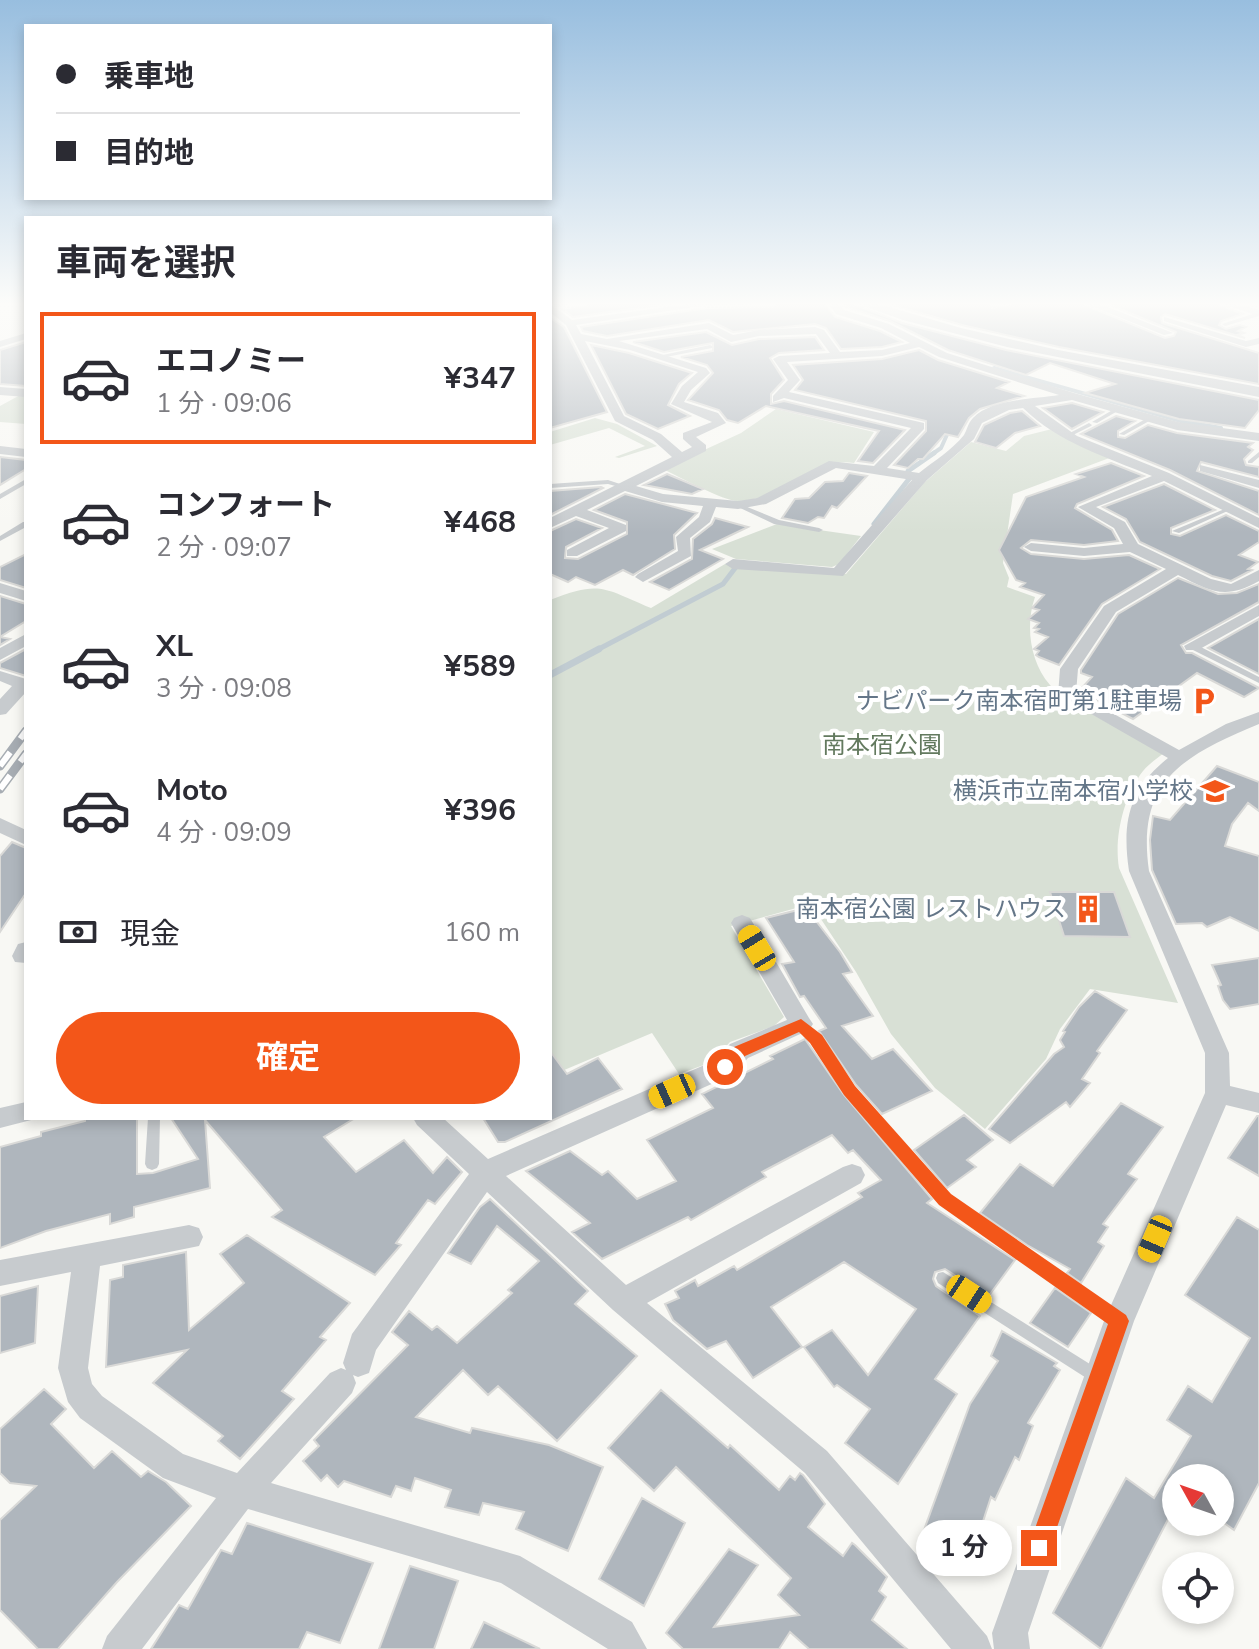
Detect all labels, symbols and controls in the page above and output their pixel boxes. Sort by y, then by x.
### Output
text: 乗車地 [104,56,194,97]
text: 目的地 [104,133,194,174]
text: 車両を選択 [56,239,236,288]
text: エコノミー [156,341,306,382]
icon: car [60,342,132,414]
text: ¥347 [444,358,516,399]
text: 1 分 · 09:06 [156,386,292,421]
text: コンフォート [156,485,335,526]
icon: car [60,486,132,558]
text: ¥468 [444,502,516,543]
text: 2 分 · 09:07 [156,530,292,565]
text: XL [156,626,193,667]
icon: car [60,630,132,702]
text: ¥589 [444,646,516,687]
text: 3 分 · 09:08 [156,671,292,706]
place label: ナビパーク南本宿町第1駐車場 [856,685,1182,717]
parking icon: ナビパーク南本宿町第1駐車場 [1189,686,1219,716]
park label: 南本宿公園 [822,729,942,761]
text: Moto [156,770,228,811]
icon: car [60,774,132,846]
place label: 横浜市立南本宿小学校 [953,775,1193,807]
school or university icon: 横浜市立南本宿小学校 [1200,776,1230,806]
text: ¥396 [444,790,516,831]
text: 4 分 · 09:09 [156,815,292,850]
place label: 南本宿公園 レストハウス [796,893,1066,925]
building icon: 南本宿公園 レストハウス [1073,894,1103,924]
icon: cash [56,910,100,954]
text: 現金 [120,914,180,955]
text: 160 m [444,915,520,950]
car [734,921,780,975]
button: 確定 [56,1012,520,1104]
route start [707,1049,743,1085]
car [645,1070,699,1112]
car [1135,1212,1175,1266]
car [942,1271,996,1317]
north arrow [1162,1464,1234,1536]
map controls [1162,1464,1234,1624]
callout: 1 分 [915,1520,1011,1576]
text: 1 分 [940,1530,988,1565]
route end [1021,1530,1057,1566]
button: locate [1162,1552,1234,1624]

